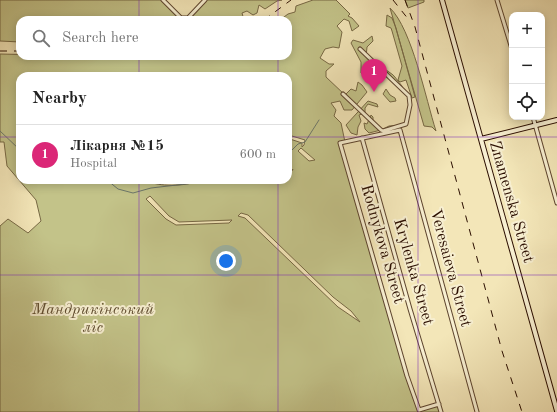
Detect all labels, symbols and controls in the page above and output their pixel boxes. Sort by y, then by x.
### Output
map controls [509,12,545,120]
button: + [509,12,545,48]
search box [16,16,292,60]
icon: search [30,27,52,49]
text: Search here [62,31,139,46]
button: − [509,48,545,84]
pin: 1 [361,59,387,92]
button: locate [509,84,545,120]
text: Nearby [32,90,87,107]
text: Лікарня №15 [70,139,164,154]
street label: Znamenska Street [486,139,536,265]
text: 1 [41,148,49,161]
text: 600 m [239,148,276,161]
text: Hospital [70,157,117,170]
street label: Rodnykova Street [357,183,407,306]
street label: Veresaieva Street [427,207,474,329]
street label: Krylenka Street [390,217,436,328]
your location [216,251,236,271]
park label: Мандрикінський ліс [31,302,154,336]

